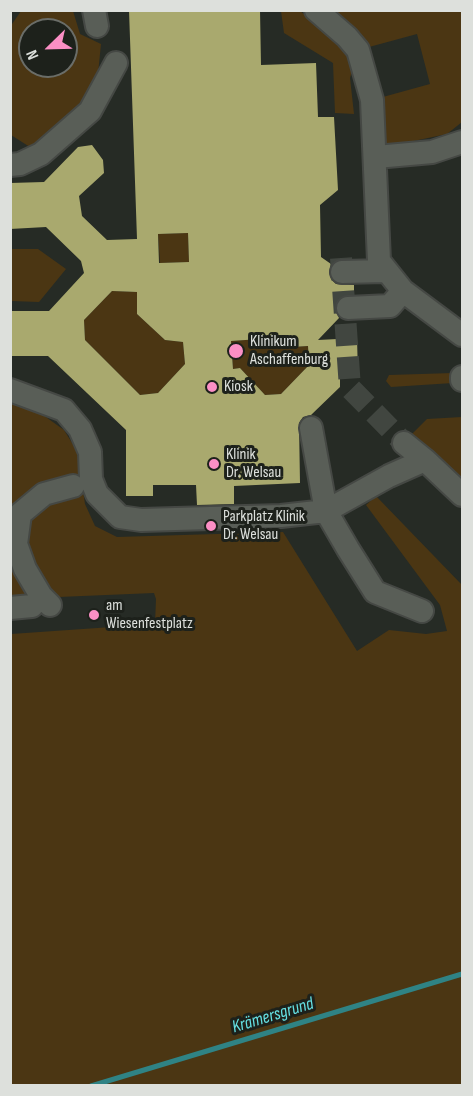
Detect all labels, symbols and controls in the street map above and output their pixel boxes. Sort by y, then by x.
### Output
north arrow [18,18,78,78]
text: N [22,47,43,62]
place label: Klinikum Aschaffenburg [250,332,328,370]
marker: Klinikum Aschaffenburg [227,342,245,360]
place label: Kiosk [224,377,253,397]
marker: Kiosk [205,380,219,394]
place label: Klinik Dr. Welsau [226,445,281,483]
marker: Klinik Dr. Welsau [207,457,221,471]
place label: Parkplatz Klinik Dr. Welsau [223,507,305,545]
marker: Parkplatz Klinik Dr. Welsau [204,519,218,533]
place label: am Wiesenfestplatz [106,596,193,634]
marker: am Wiesenfestplatz [87,608,101,622]
water label: Krämersgrund [230,993,316,1039]

